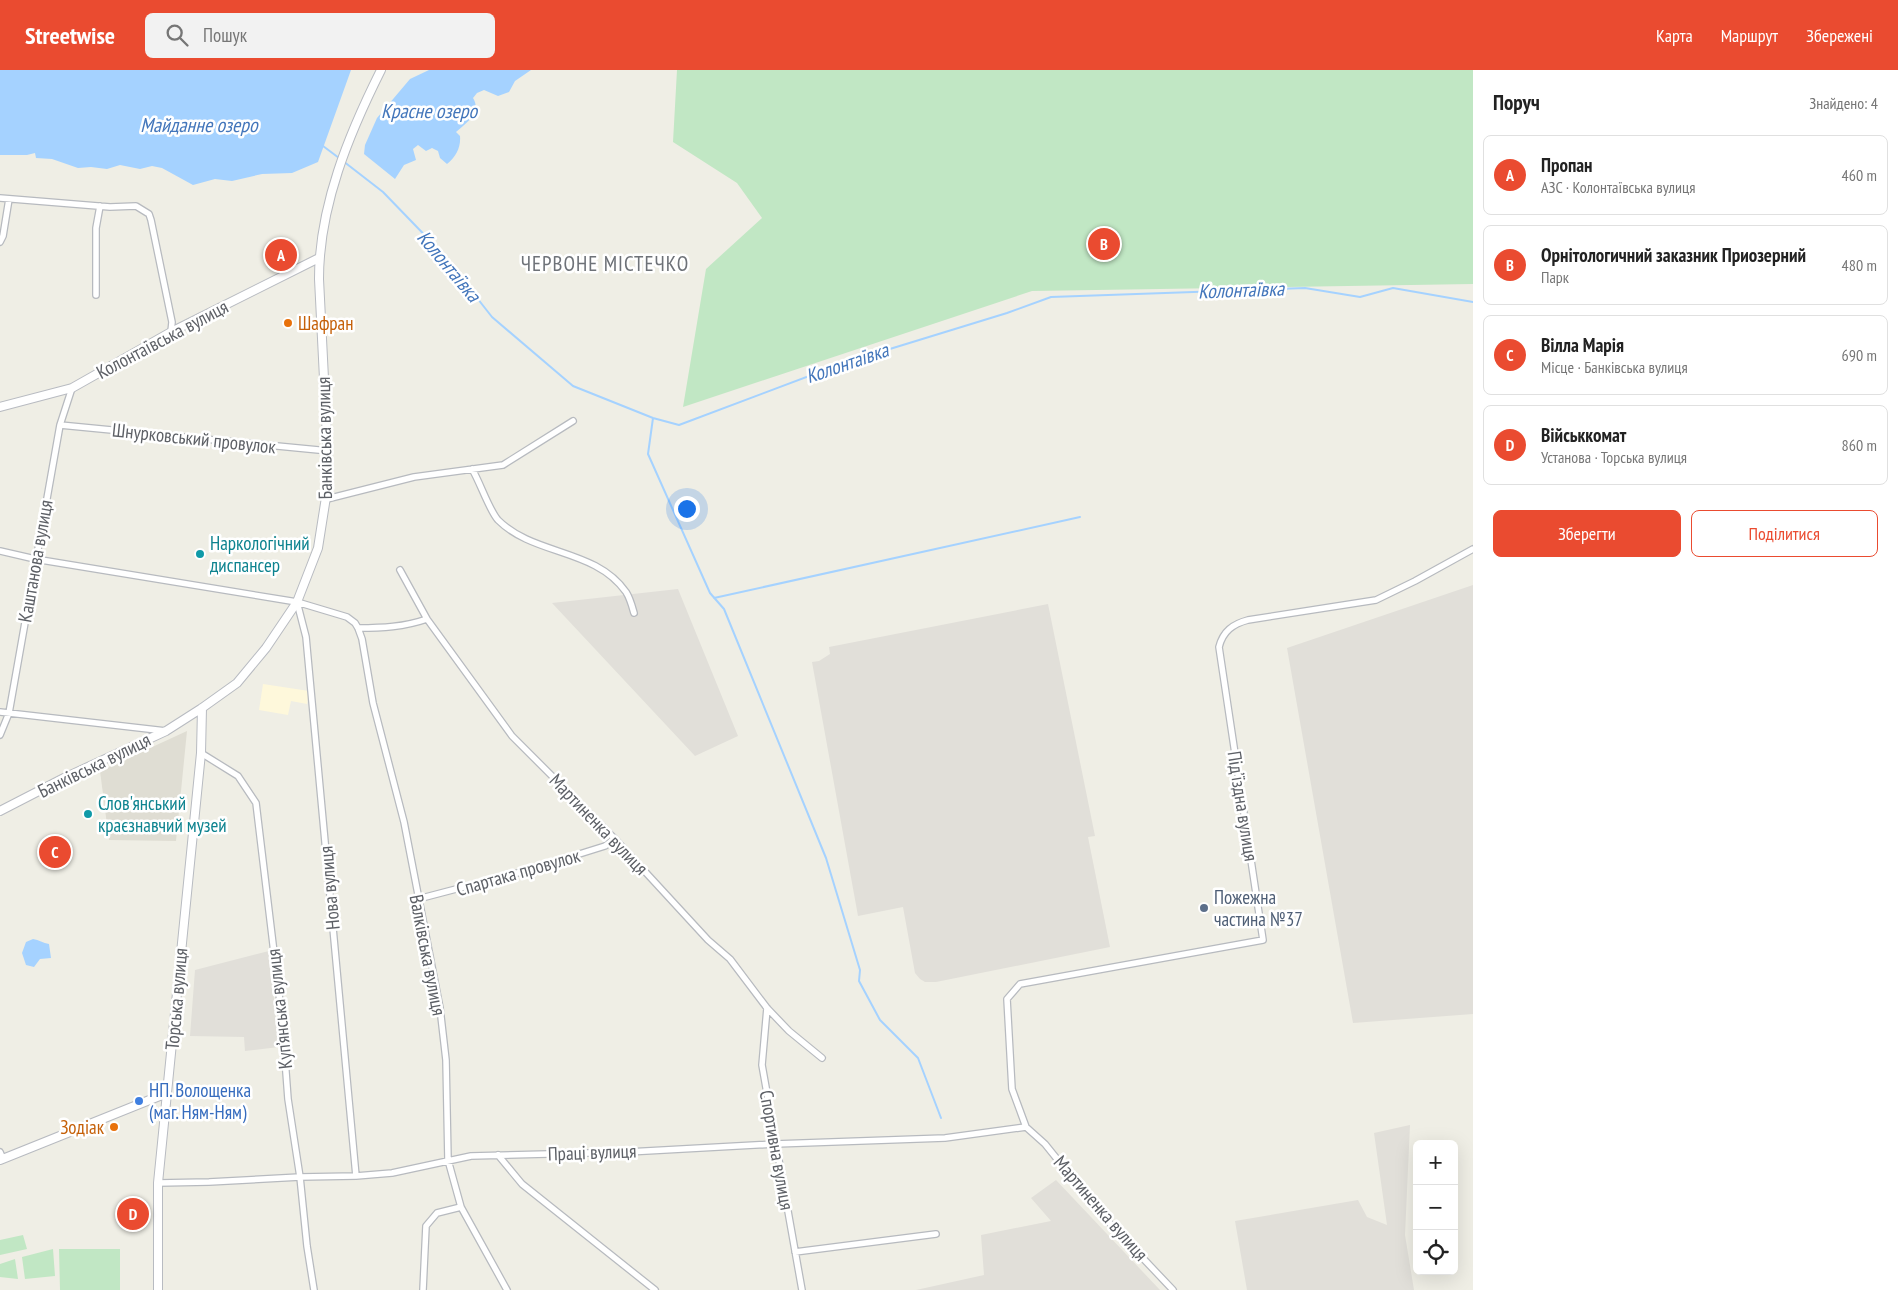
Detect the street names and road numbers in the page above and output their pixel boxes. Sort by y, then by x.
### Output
street label: Колонтаївська вулиця [92,294,232,384]
street label: Банківська вулиця [311,376,337,500]
street label: Шнурковський провулок [111,417,278,459]
street label: Каштанова вулиця [12,498,58,624]
street label: Банківська вулиця [34,727,154,803]
street label: Під’їздна вулиця [1222,749,1264,863]
street label: Мартиненка вулиця [545,768,653,880]
street label: Спартака провулок [453,843,583,901]
street label: Нова вулиця [313,845,345,931]
street label: Валківська вулиця [405,892,451,1018]
street label: Торська вулиця [160,947,192,1051]
street label: Куп’янська вулиця [261,948,297,1070]
street label: Спортивна вулиця [755,1088,799,1212]
street label: Праці вулиця [547,1138,637,1166]
street label: Мартиненка вулиця [1049,1150,1153,1266]

